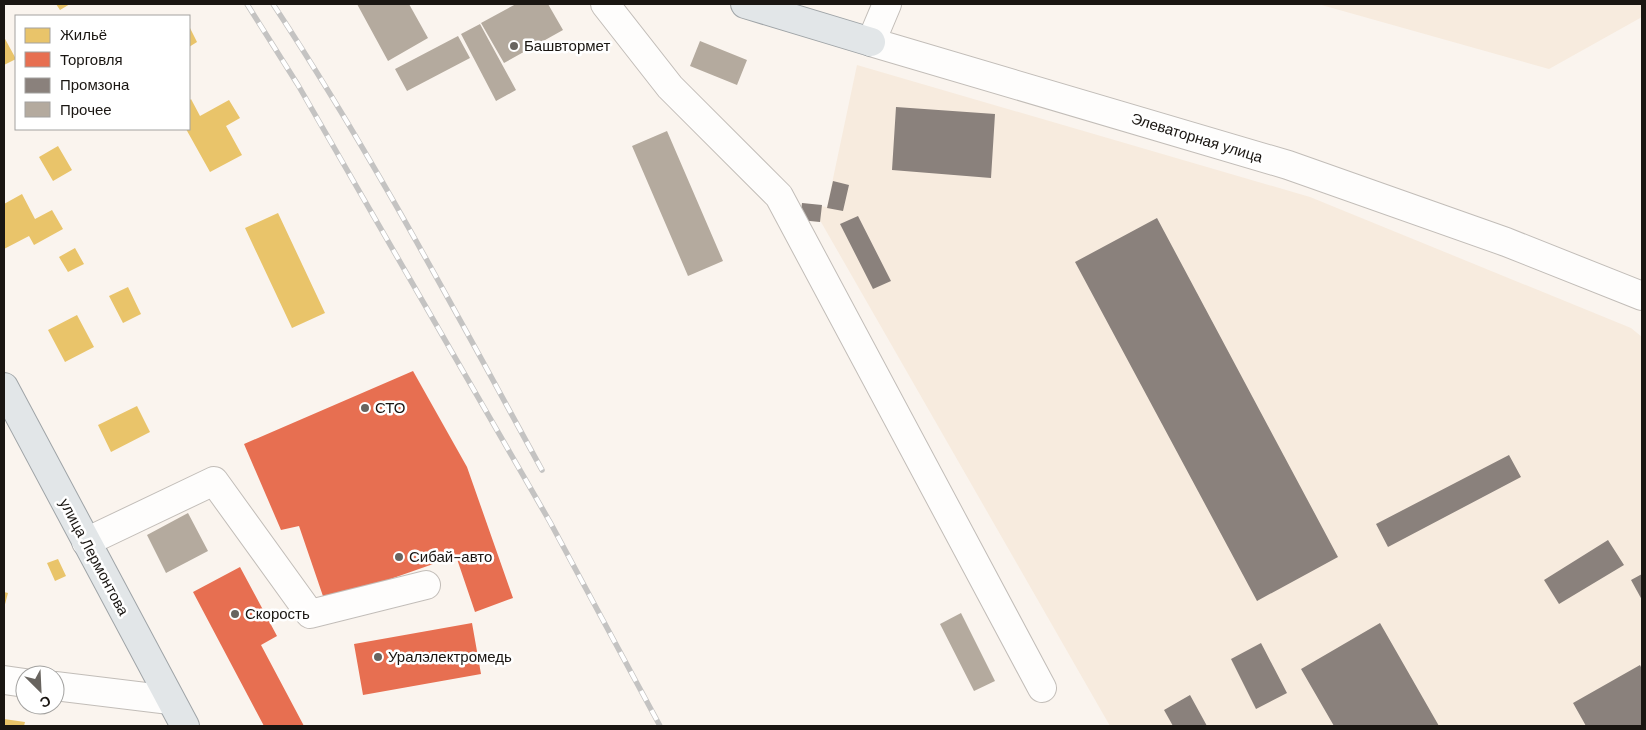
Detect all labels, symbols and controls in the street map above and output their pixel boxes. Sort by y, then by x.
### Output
legend [15,15,190,130]
text: Жильё [60,25,107,45]
place label: Башвтормет [524,36,610,56]
marker: Башвтормет [508,40,520,52]
text: Торговля [60,50,123,70]
text: Промзона [60,75,130,95]
text: Прочее [60,100,112,120]
street label: Элеваторная улица [1129,108,1266,168]
place label: СТО [375,398,406,418]
marker: СТО [359,402,371,414]
street label: улица Лермонтова [55,495,134,620]
place label: Сибай-авто [409,547,492,567]
marker: Сибай-авто [393,551,405,563]
place label: Скорость [245,604,310,624]
marker: Скорость [229,608,241,620]
place label: Уралэлектромедь [388,647,512,667]
marker: Уралэлектромедь [372,651,384,663]
north arrow [15,665,65,715]
text: С [37,692,54,712]

